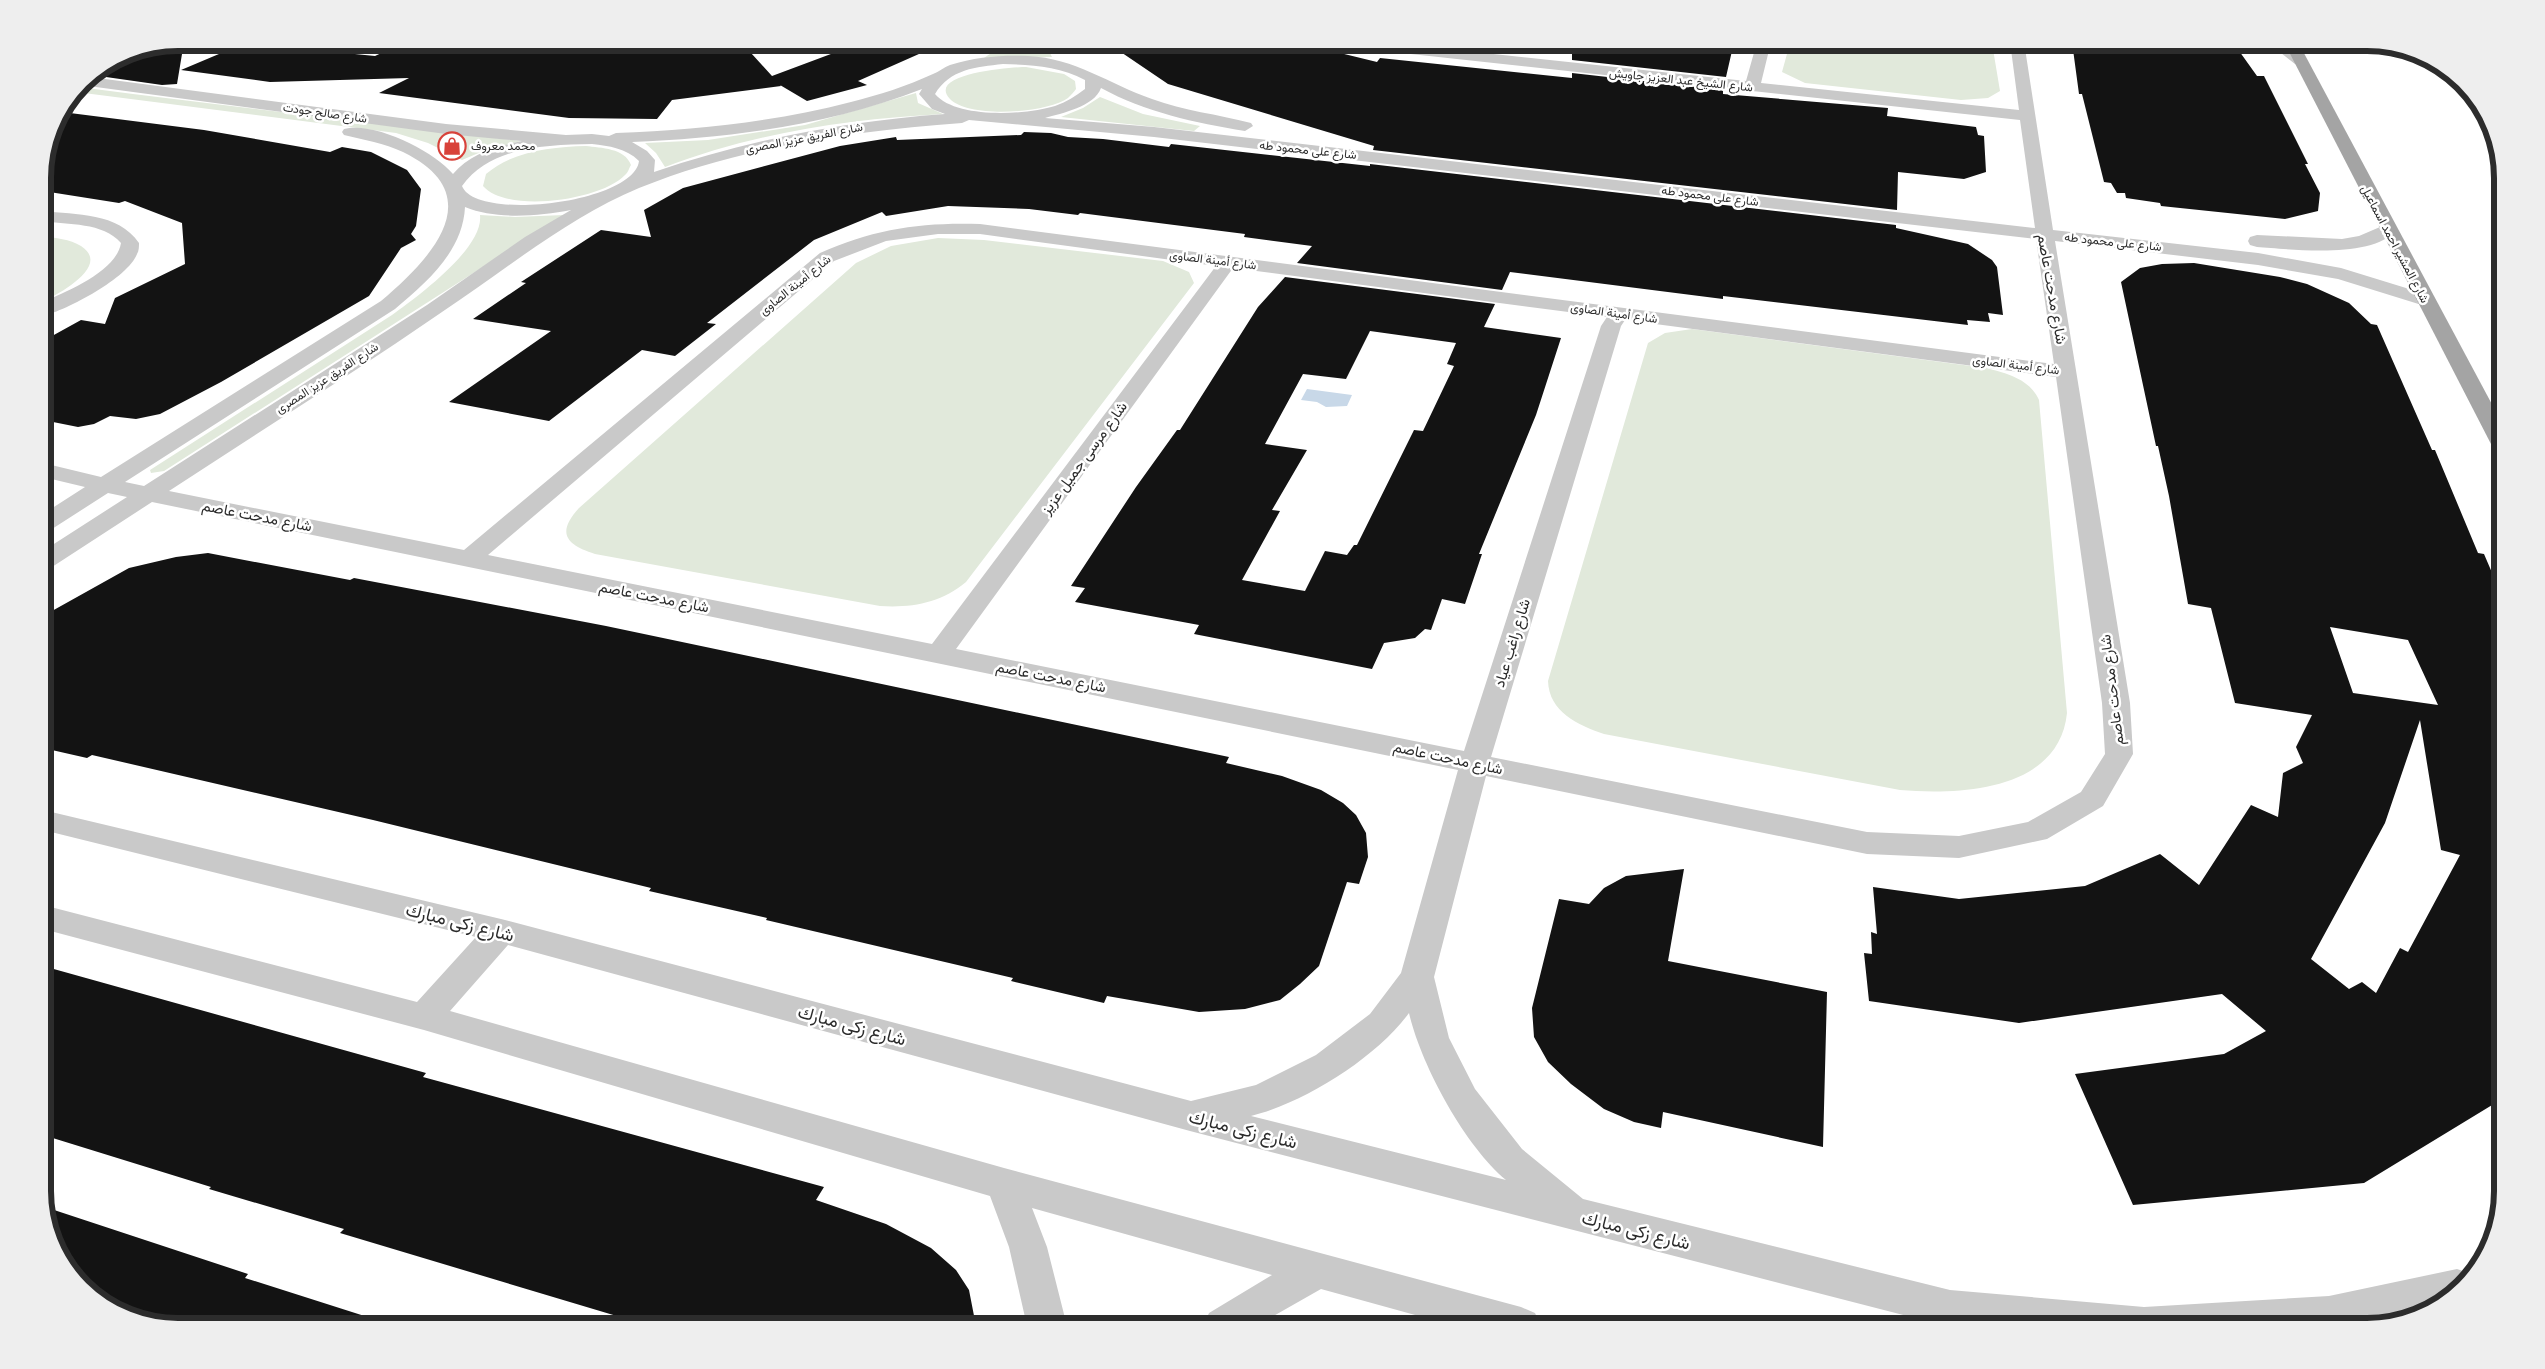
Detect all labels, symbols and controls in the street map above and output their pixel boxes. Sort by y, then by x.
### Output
street label: شارع الشيخ عبد العزيز جاويش [1608,65,1754,96]
street label: شارع صالح جودت [282,100,368,128]
street label: شارع الفريق عزيز المصرى [744,120,864,158]
shop icon: محمد معروف [437,131,467,161]
street label: شارع على محمود طه [1258,138,1357,164]
place label: محمد معروف [471,139,535,154]
street label: شارع على محمود طه [1660,183,1759,211]
street label: شارع المشير احمد اسماعيل [2356,183,2432,306]
street label: شارع على محمود طه [2063,230,2162,256]
street label: شارع مدحت عاصم [2031,232,2071,346]
street label: شارع أمينة الصاوى [1168,248,1257,274]
street label: شارع أمينة الصاوى [757,252,835,320]
street label: شارع أمينة الصاوى [1569,300,1658,328]
street label: شارع الفريق عزيز المصرى [273,340,382,418]
street label: شارع أمينة الصاوى [1971,353,2060,379]
street label: شارع مرسى جميل عزيز [1036,398,1133,520]
street label: شارع مدحت عاصم [200,497,314,537]
street label: شارع مدحت عاصم [597,578,711,618]
street label: شارع راغب عياد [1490,596,1536,690]
street label: شارع مدحت عاصم [2096,633,2130,746]
street label: شارع مدحت عاصم [994,658,1108,698]
street label: شارع مدحت عاصم [1391,738,1505,780]
street label: شارع زكى مبارك [403,898,516,948]
street label: شارع زكى مبارك [795,1001,908,1051]
street label: شارع زكى مبارك [1186,1105,1299,1155]
street label: شارع زكى مبارك [1579,1206,1692,1256]

